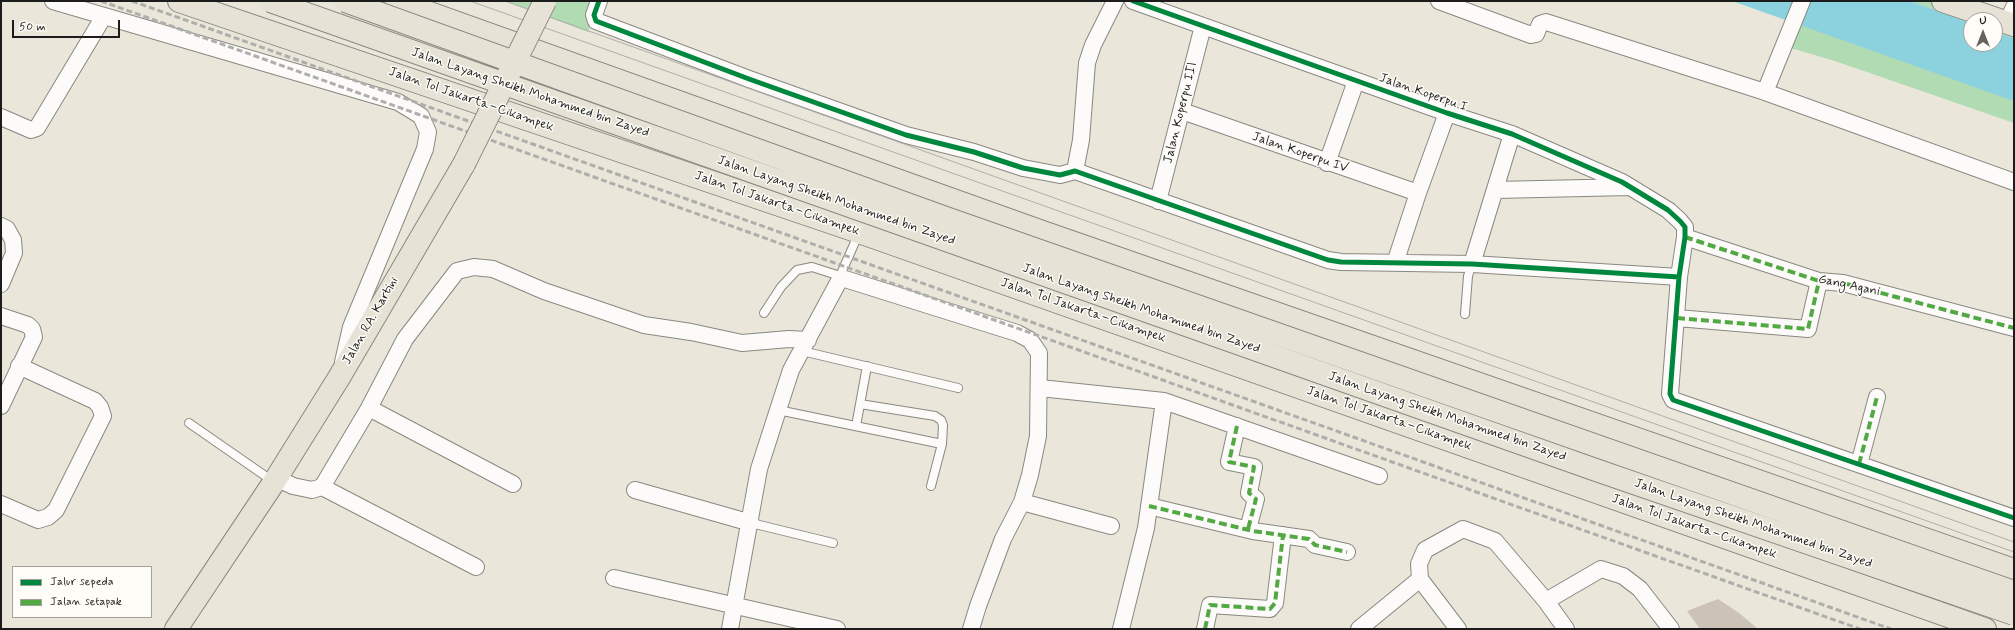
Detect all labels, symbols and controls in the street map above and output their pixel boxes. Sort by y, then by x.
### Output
scale bar [14,12,122,38]
north arrow [1963,12,2003,52]
text: U [1979,14,1987,28]
text: 50 m [19,19,46,35]
street label: Jalan Layang Sheikh Mohammed bin Zayed [409,45,651,141]
street label: Jalan Koperpu III [1161,61,1201,165]
street label: Jalan Tol Jakarta–Cikampek [386,64,556,136]
street label: Jalan Koperpu I [1377,71,1469,115]
street label: Jalan Koperpu IV [1250,129,1350,177]
street label: Jalan Layang Sheikh Mohammed bin Zayed [715,153,957,249]
street label: Jalan Tol Jakarta–Cikampek [692,168,862,240]
street label: Jalan Layang Sheikh Mohammed bin Zayed [1020,261,1262,357]
street label: Gang Agani [1817,272,1881,300]
street label: Jalan RA. Kartini [340,274,402,368]
street label: Jalan Tol Jakarta–Cikampek [998,275,1168,347]
street label: Jalan Layang Sheikh Mohammed bin Zayed [1326,369,1568,465]
street label: Jalan Tol Jakarta–Cikampek [1304,383,1474,455]
street label: Jalan Layang Sheikh Mohammed bin Zayed [1632,476,1874,572]
street label: Jalan Tol Jakarta–Cikampek [1609,491,1779,563]
legend [12,566,152,618]
text: Jalur sepeda [50,574,114,590]
text: Jalan setapak [50,594,122,610]

